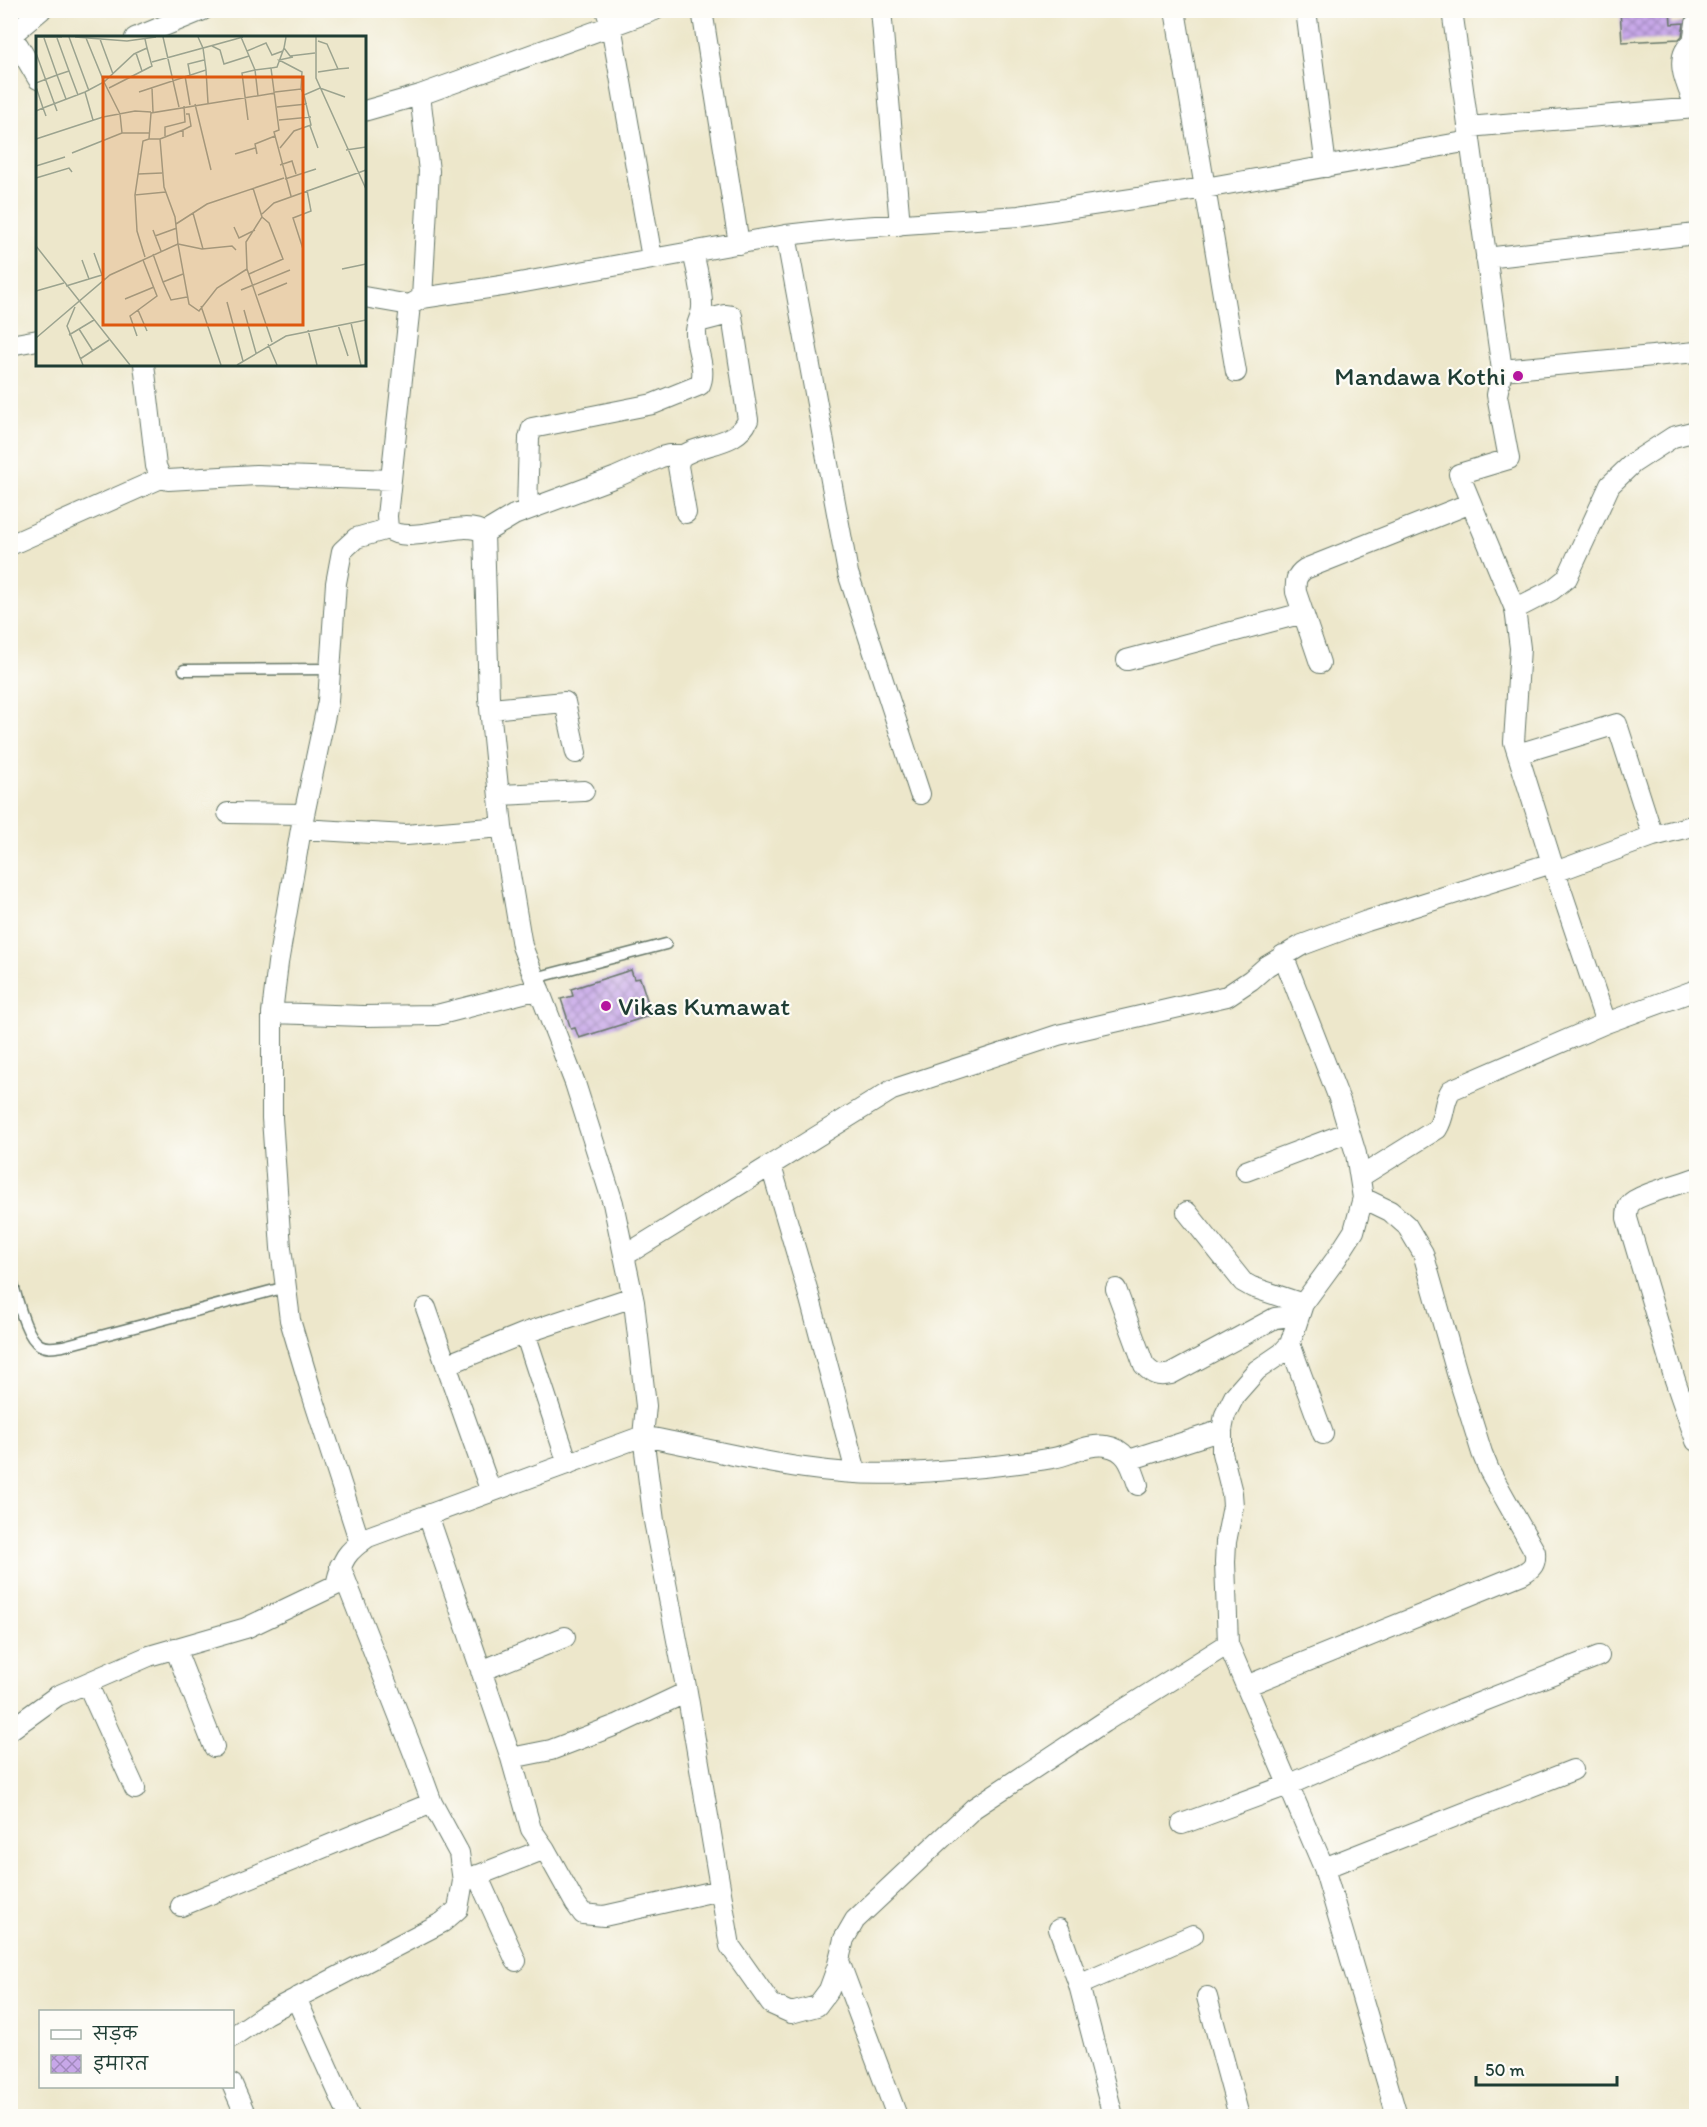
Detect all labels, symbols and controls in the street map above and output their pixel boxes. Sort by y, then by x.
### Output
inset map [36,36,366,366]
place label: Mandawa Kothi [1334,360,1506,392]
marker: Mandawa Kothi [1511,369,1525,383]
place label: Vikas Kumawat [618,990,790,1022]
marker: Vikas Kumawat [599,999,613,1013]
legend [39,2010,234,2088]
text: सड़क [92,2023,138,2045]
scale bar [1476,2049,1617,2087]
text: इमारत [93,2053,149,2075]
text: 50 m [1485,2059,1525,2081]

